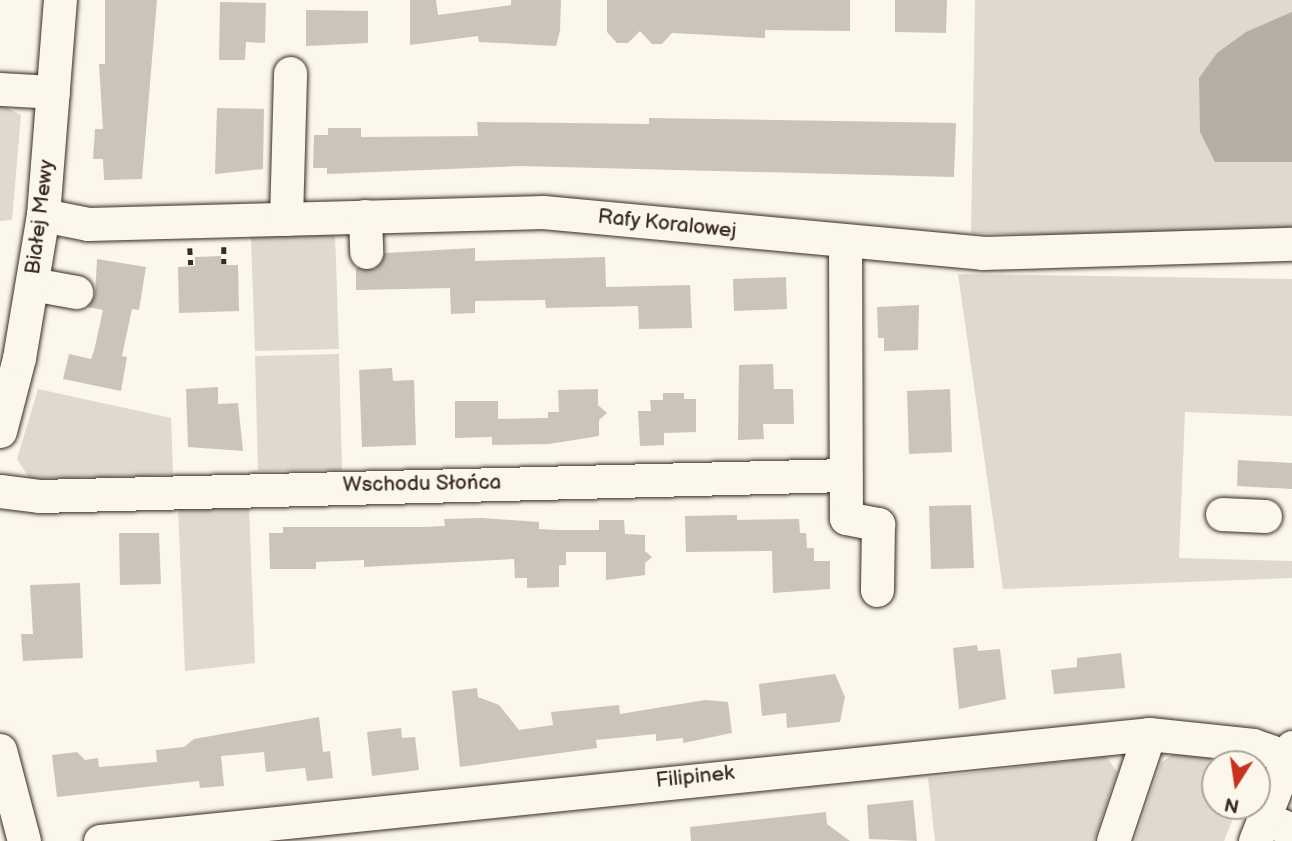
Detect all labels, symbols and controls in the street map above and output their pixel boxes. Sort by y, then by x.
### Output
street label: Białej Mewy [20,158,60,276]
street label: Rafy Koralowej [596,204,738,244]
street label: Wschodu Słońca [342,470,502,498]
north arrow [1201,750,1271,820]
street label: Filipinek [655,760,735,794]
text: N [1223,791,1241,817]

